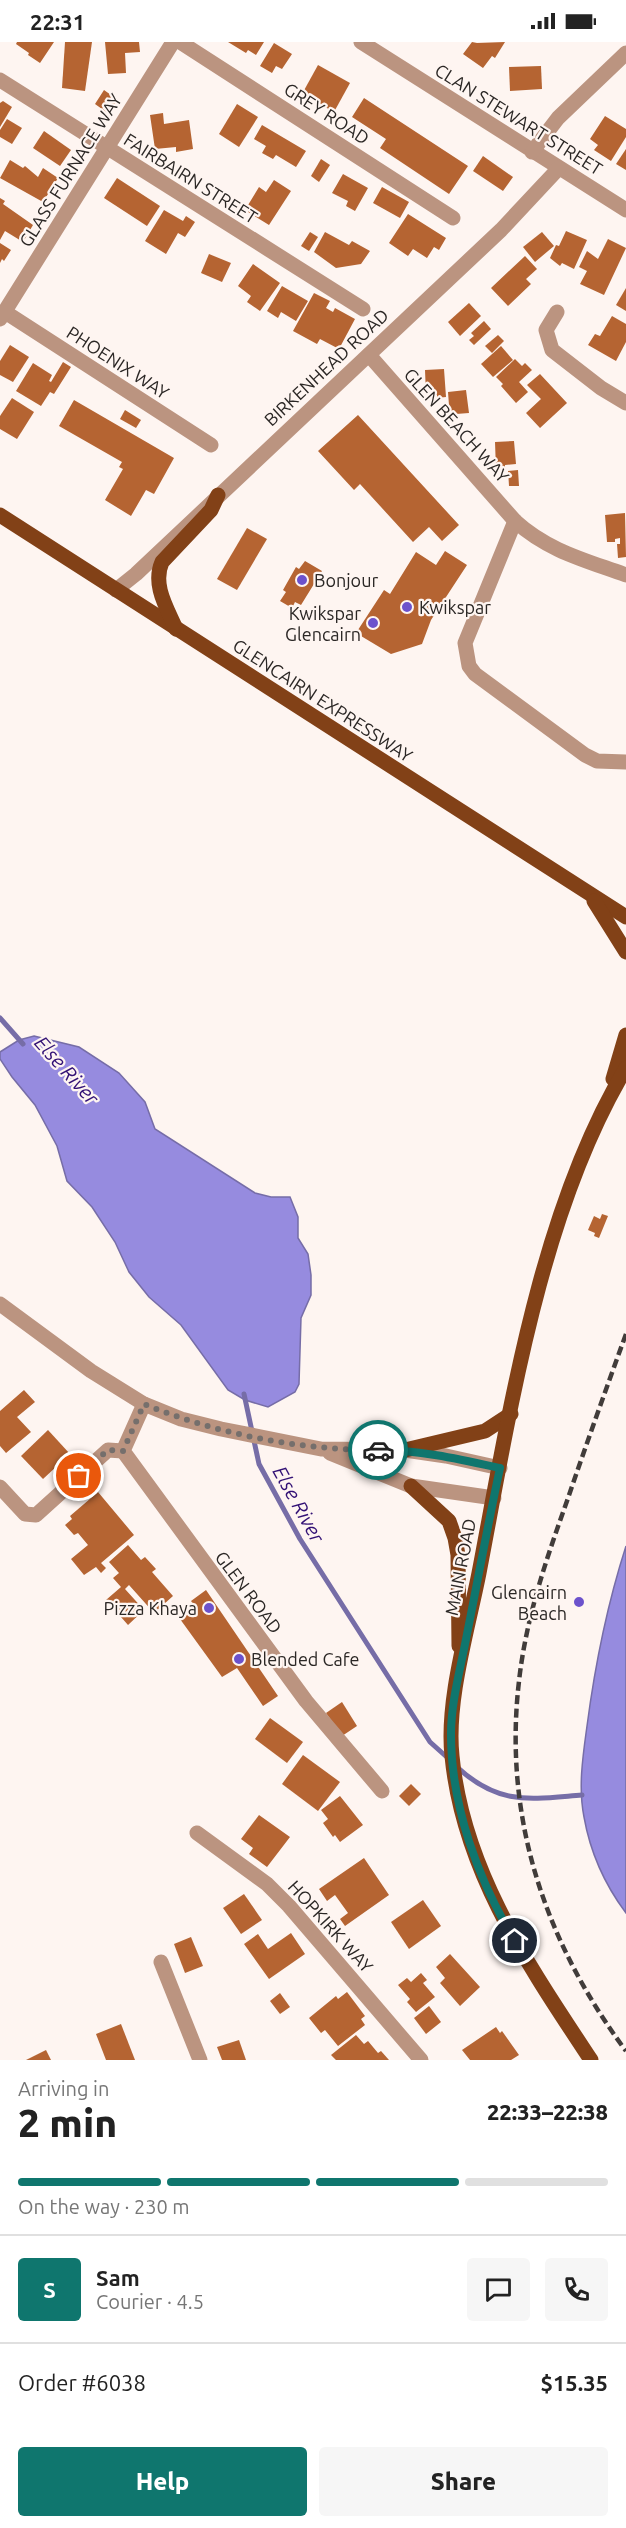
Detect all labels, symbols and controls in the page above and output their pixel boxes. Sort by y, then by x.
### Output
text: 22:31 [30,9,85,34]
street label: CLAN STEWART STREET [432,59,606,179]
street label: GREY ROAD [281,78,373,148]
street label: GLASS FURNACE WAY [15,89,126,250]
street label: FAIRBAIRN STREET [121,129,261,227]
street label: BIRKENHEAD ROAD [260,304,392,430]
street label: PHOENIX WAY [63,322,173,403]
street label: GLEN BEACH WAY [401,364,514,487]
place label: Bonjour [314,570,378,590]
marker: Bonjour [295,573,309,587]
place label: Kwikspar [419,597,491,617]
marker: Kwikspar [400,600,414,614]
place label: Kwikspar Glencairn [285,603,361,644]
marker: Kwikspar Glencairn [366,616,380,630]
street label: GLENCAIRN EXPRESSWAY [230,635,417,766]
water label: Else River [30,1031,105,1110]
courier [348,1420,408,1480]
icon: car [362,1434,395,1467]
pin [53,1450,104,1501]
icon: bag [62,1459,95,1492]
water label: Else River [269,1462,330,1547]
street label: MAIN ROAD [441,1517,479,1617]
street label: GLEN ROAD [212,1547,286,1637]
place label: Glencairn Beach [491,1582,567,1623]
marker: Glencairn Beach [572,1595,586,1609]
place label: Pizza Khaya [104,1598,197,1618]
marker: Pizza Khaya [202,1601,216,1615]
place label: Blended Cafe [251,1649,360,1669]
marker: Blended Cafe [232,1652,246,1666]
street label: HOPKIRK WAY [285,1876,378,1976]
pin [489,1915,540,1966]
icon: home [498,1924,531,1957]
text: Arriving in [18,2077,109,2100]
text: 22:33–22:38 [487,2099,608,2124]
text: 2 min [18,2101,117,2144]
text: On the way · 230 m [18,2195,190,2218]
button: chat [467,2258,530,2321]
button: phone [545,2258,608,2321]
text: Sam [96,2265,140,2290]
text: S [43,2277,56,2302]
text: Courier · 4.5 [96,2290,204,2313]
text: Order #6038 [18,2370,146,2395]
text: $15.35 [541,2370,608,2395]
button: Help [18,2447,307,2516]
button: Share [319,2447,608,2516]

